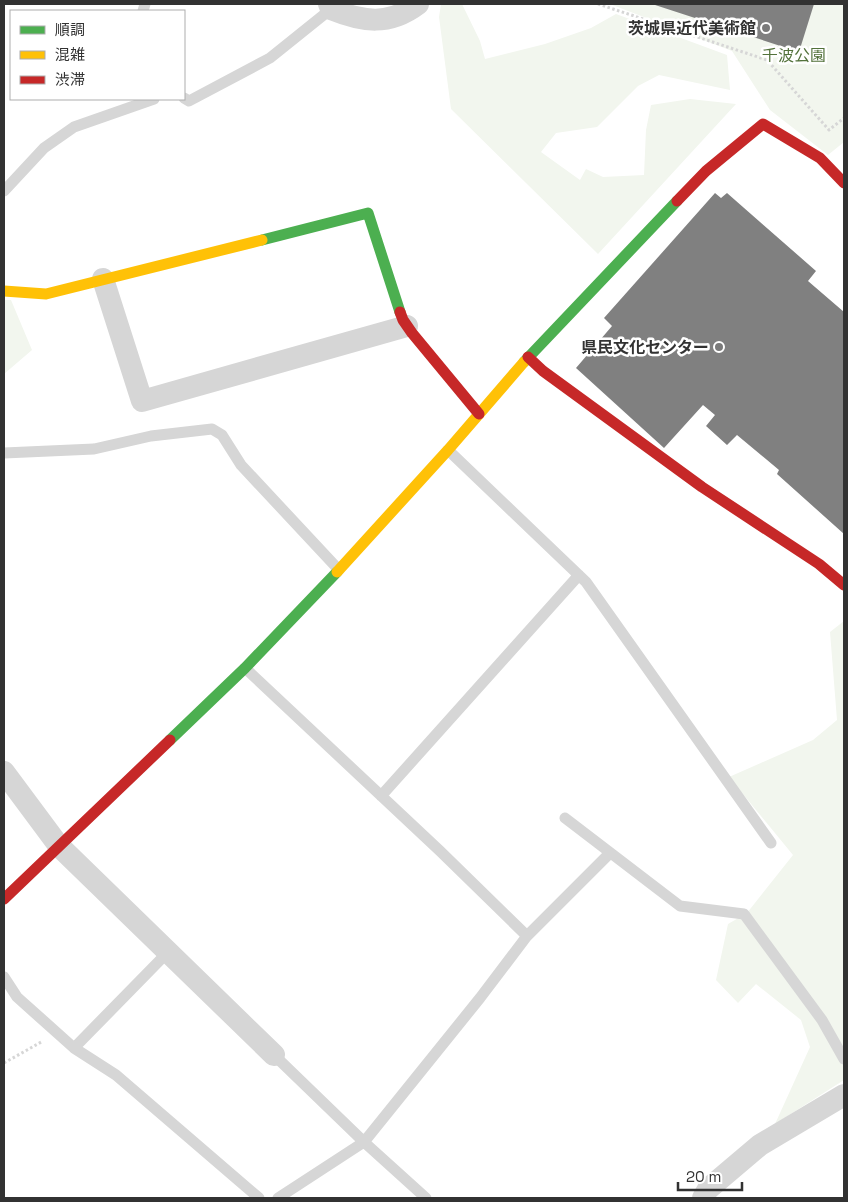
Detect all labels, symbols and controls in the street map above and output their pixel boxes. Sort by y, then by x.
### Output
legend [10,10,185,100]
place label: 茨城県近代美術館 [628,18,756,39]
text: 順調 [55,20,85,39]
marker: 茨城県近代美術館 [760,22,772,34]
text: 混雑 [55,45,85,64]
park label: 千波公園 [762,45,826,66]
text: 渋滞 [55,70,85,89]
place label: 県民文化センター [581,337,709,358]
marker: 県民文化センター [713,341,725,353]
scale bar [678,1160,742,1192]
text: 20 m [686,1167,721,1186]

